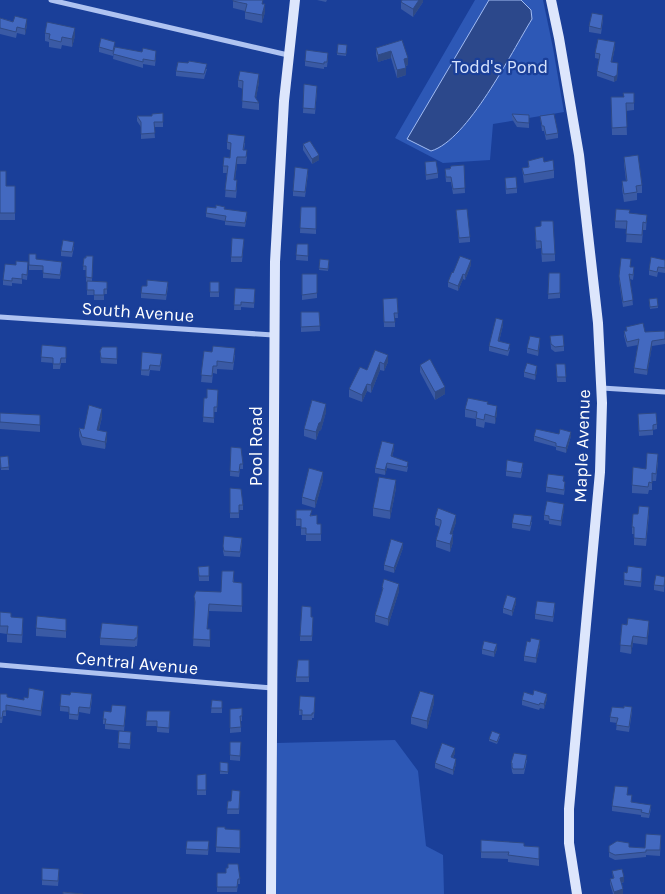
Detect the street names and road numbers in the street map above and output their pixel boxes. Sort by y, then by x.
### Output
street label: South Avenue [81,297,195,327]
street label: Maple Avenue [569,389,595,503]
street label: Pool Road [245,406,267,486]
street label: Central Avenue [75,647,199,679]

